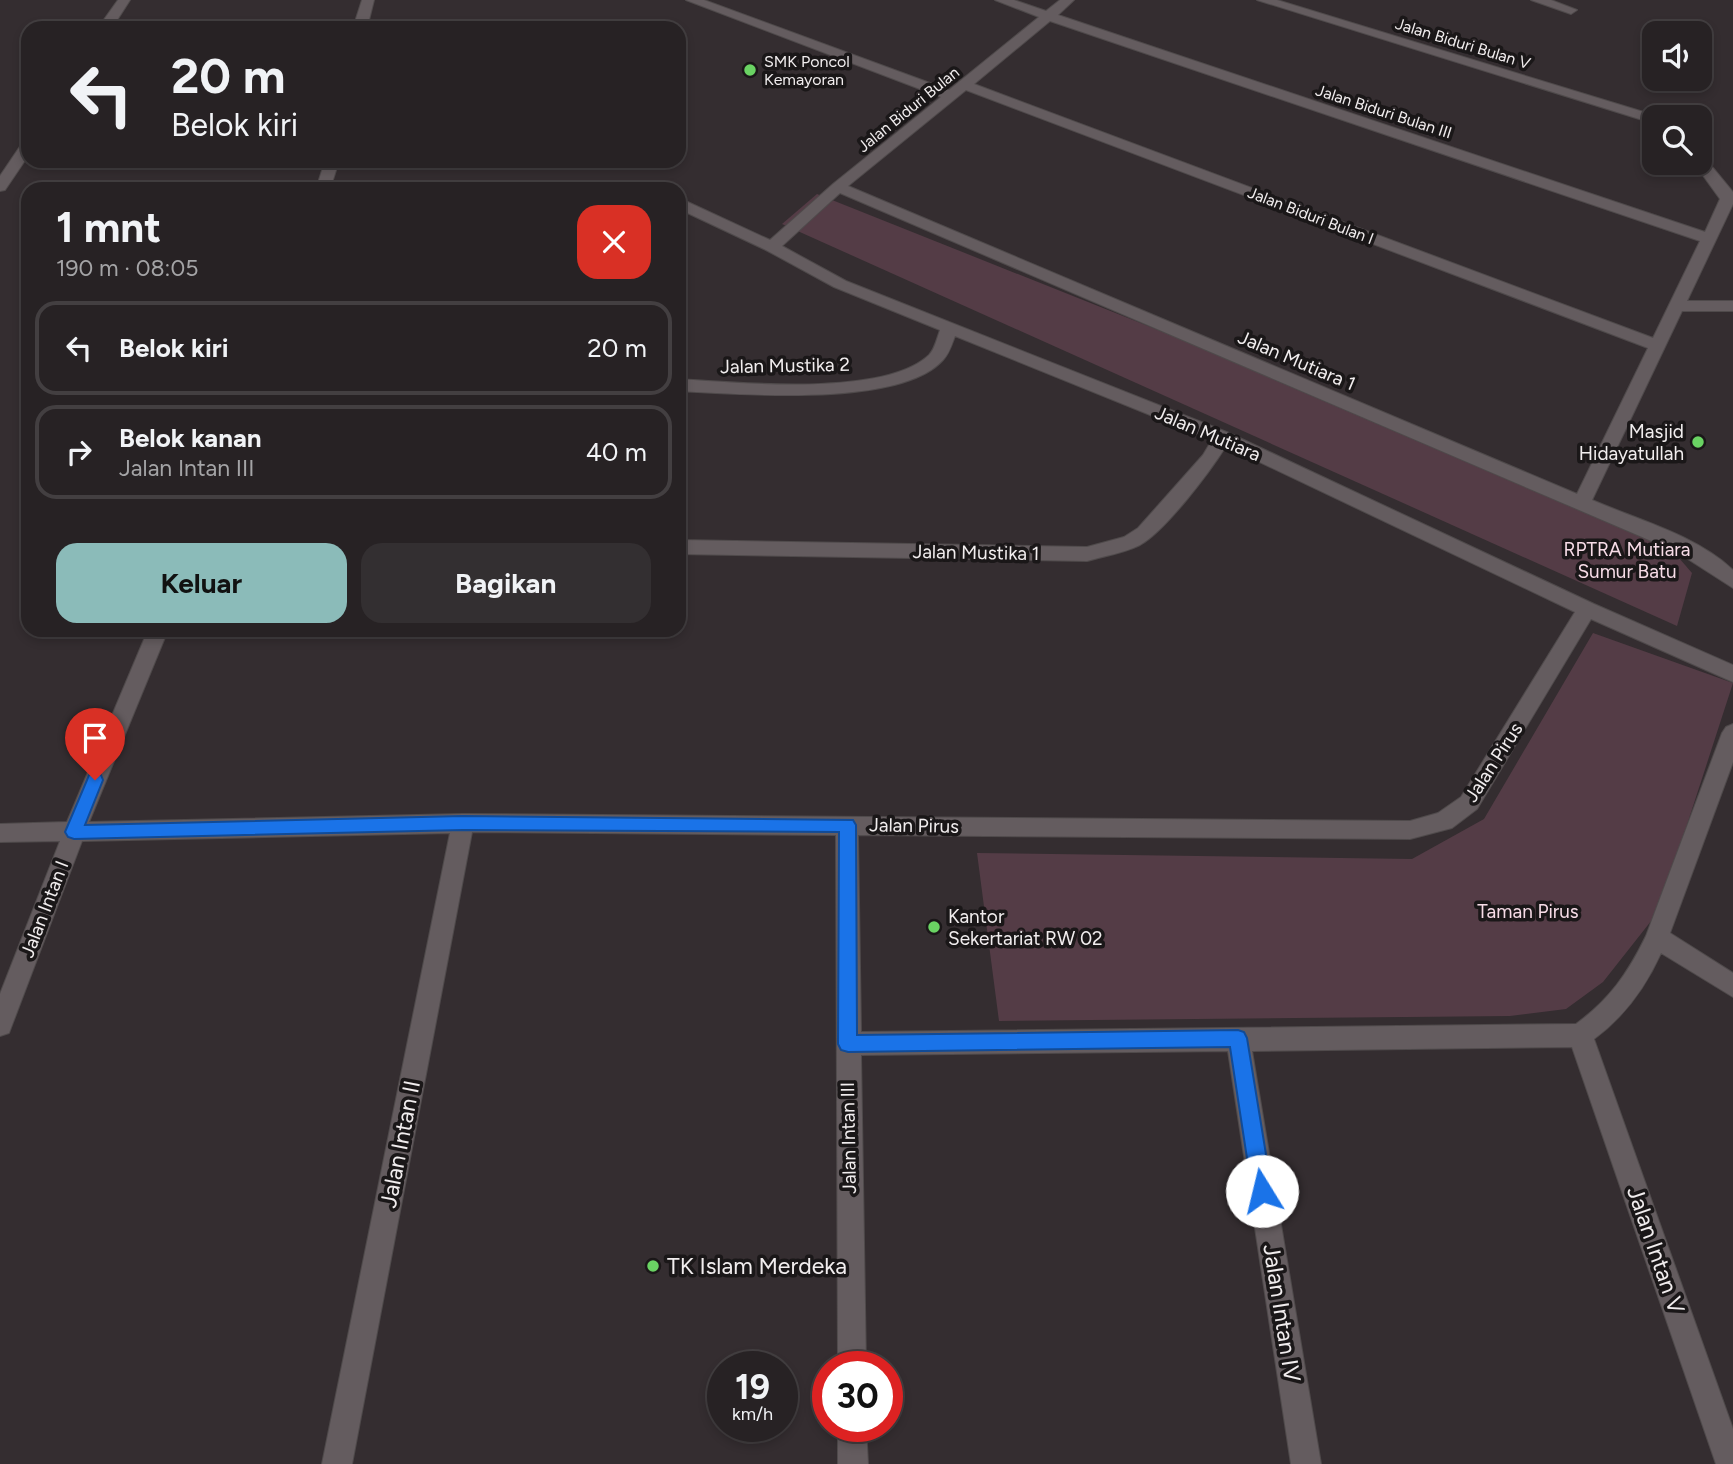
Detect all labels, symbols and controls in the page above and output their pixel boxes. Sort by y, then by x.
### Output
street label: Jalan Biduri Bulan V [1393,14,1533,73]
map controls [1642,21,1712,175]
button: sound [1642,21,1712,91]
text: 20 m [171,46,286,105]
icon: left [56,49,147,140]
place label: SMK Poncol Kemayoran [764,52,850,89]
marker: SMK Poncol Kemayoran [742,62,758,78]
street label: Jalan Biduri Bulan [854,63,963,156]
street label: Jalan Biduri Bulan III [1313,80,1454,142]
button: search [1642,105,1712,175]
text: Belok kiri [171,106,298,144]
street label: Jalan Biduri Bulan I [1245,183,1377,248]
text: 1 mnt [56,202,161,253]
button: close [577,205,651,279]
text: 190 m · 08:05 [56,254,198,282]
street label: Jalan Mutiara 1 [1235,325,1359,396]
icon: left [60,329,98,367]
text: Belok kiri [119,332,228,364]
text: 20 m [587,332,647,364]
street label: Jalan Mustika 2 [720,353,850,378]
street label: Jalan Mutiara [1151,401,1264,466]
place label: Masjid Hidayatullah [1579,420,1684,465]
text: Belok kanan [119,422,262,454]
icon: right [60,433,98,471]
marker: Masjid Hidayatullah [1690,434,1706,450]
text: 40 m [586,436,647,468]
text: Jalan Intan III [119,454,255,482]
park label: RPTRA Mutiara Sumur Batu [1564,538,1690,583]
street label: Jalan Mustika 1 [912,540,1040,565]
button: Keluar [56,543,347,623]
button: Bagikan [361,543,651,623]
pin [65,708,125,780]
street label: Jalan Pirus [1459,718,1528,806]
icon: arrive [76,719,114,757]
street label: Jalan Pirus [869,813,959,838]
street label: Jalan Intan I [16,858,73,961]
park label: Taman Pirus [1477,900,1579,923]
place label: Kantor Sekertariat RW 02 [948,905,1103,950]
marker: Kantor Sekertariat RW 02 [926,919,942,935]
street label: Jalan Intan II [374,1078,426,1210]
street label: Jalan Intan III [836,1082,861,1194]
position arrow [1225,1154,1299,1228]
street label: Jalan Intan V [1621,1183,1691,1317]
street label: Jalan Intan IV [1257,1242,1307,1384]
place label: TK Islam Merdeka [667,1252,847,1280]
marker: TK Islam Merdeka [645,1258,661,1274]
speed limit sign: 30 [812,1351,903,1442]
text: 19 [735,1366,770,1408]
text: km/h [732,1403,773,1425]

